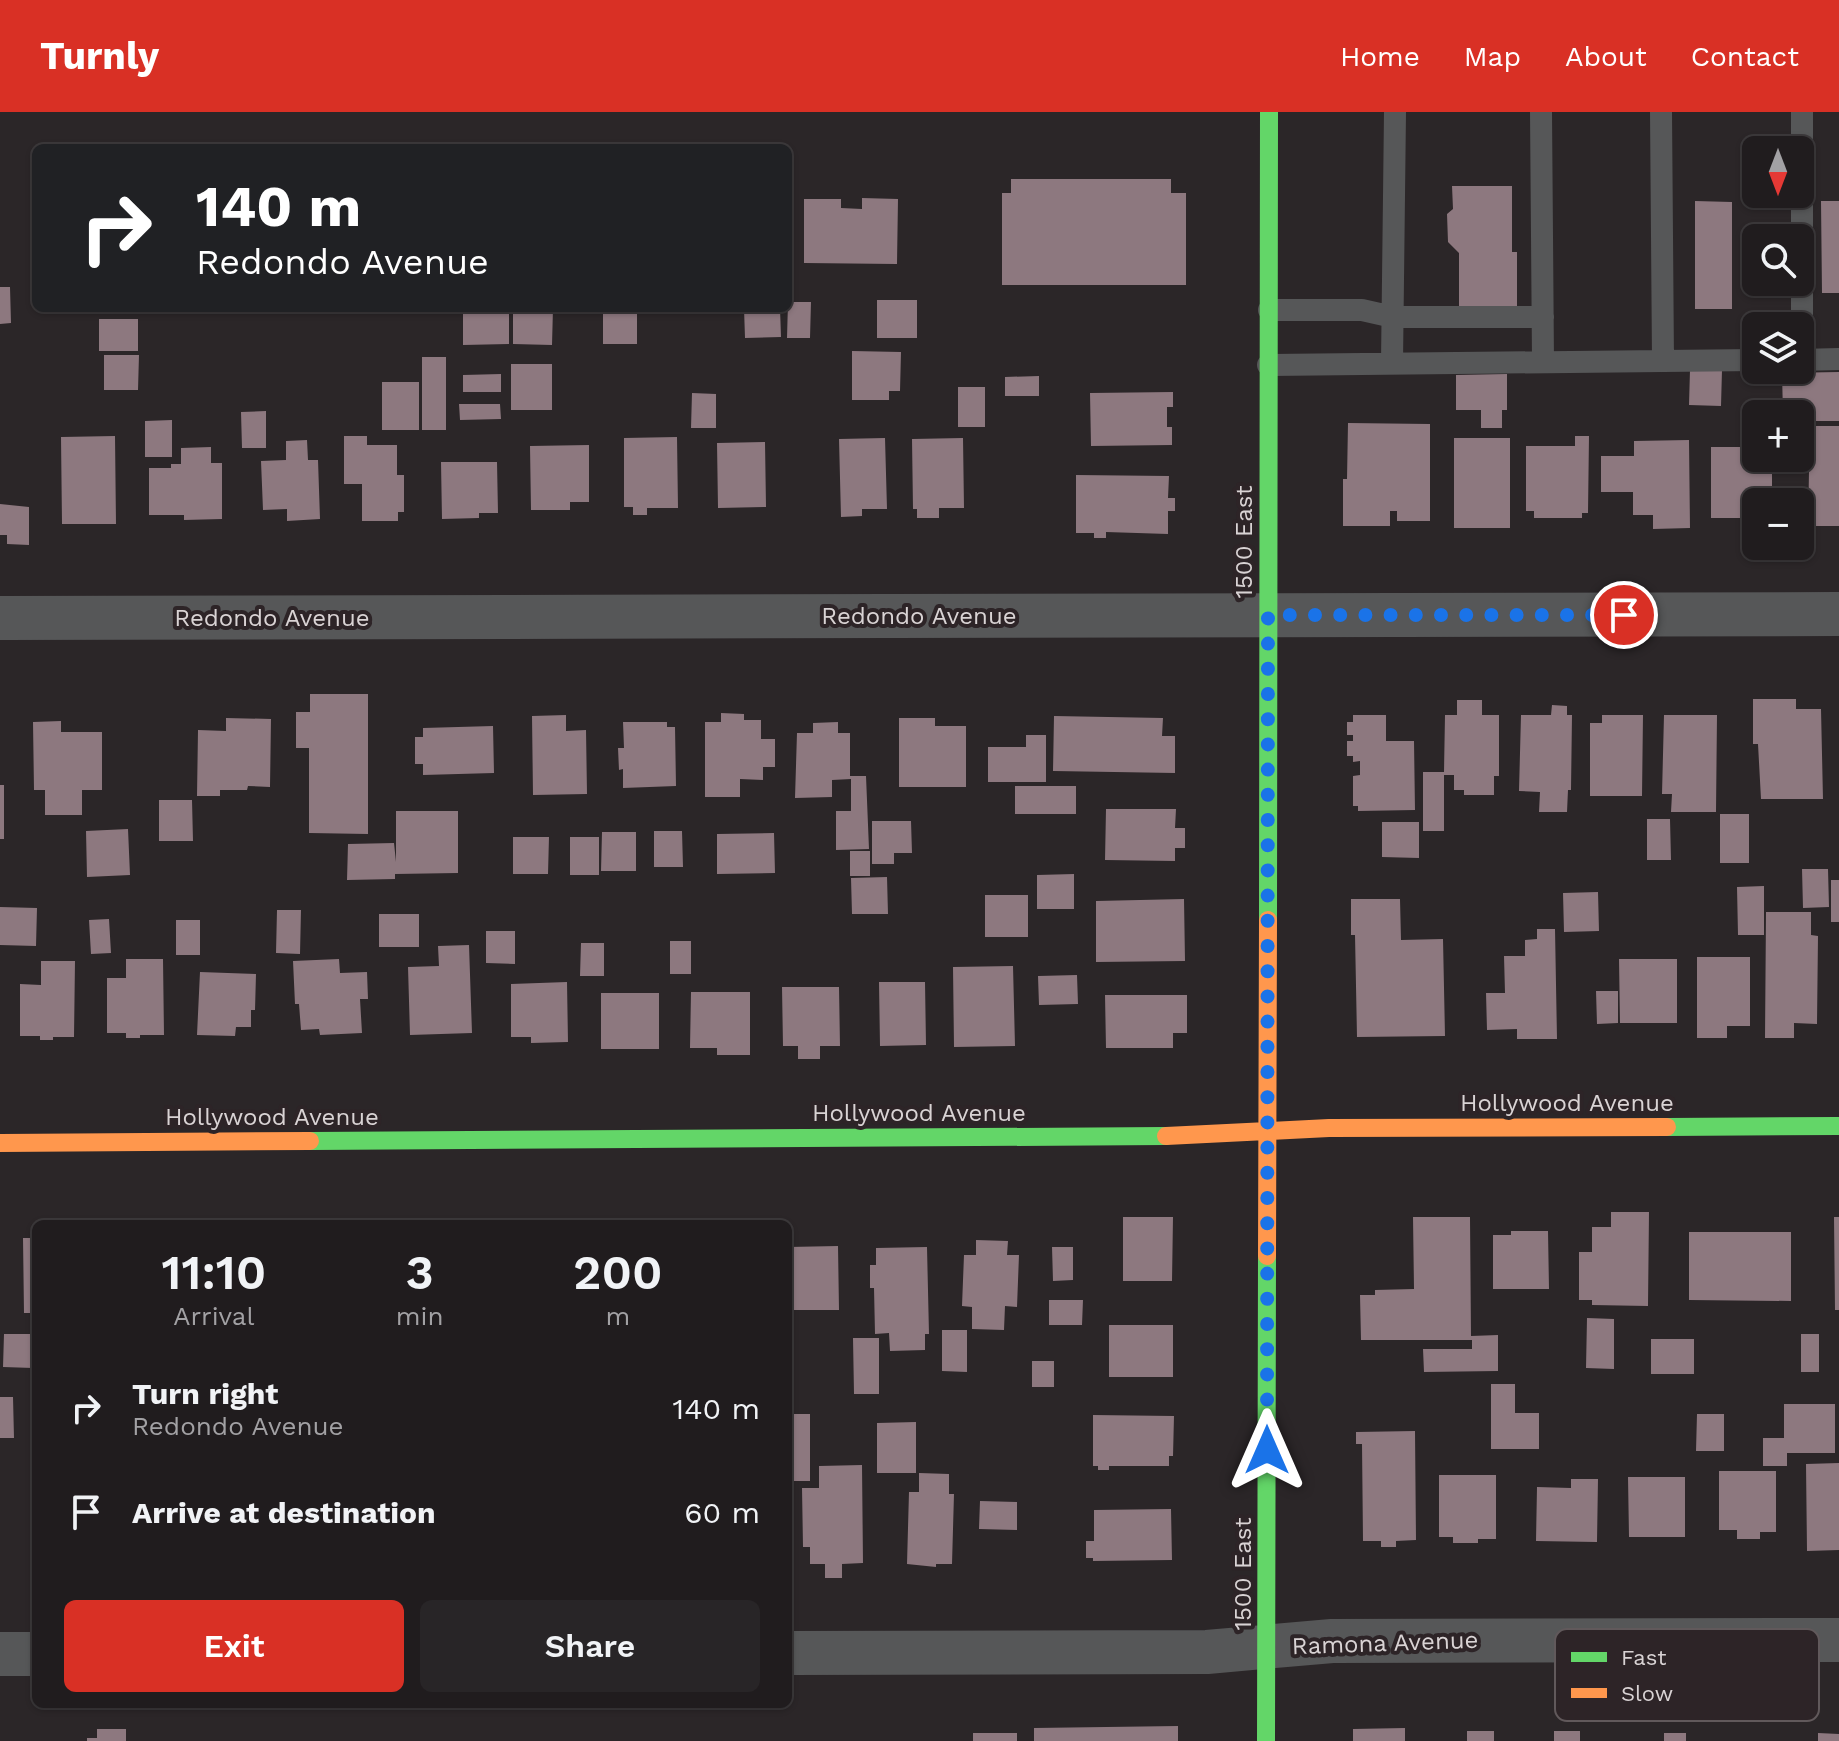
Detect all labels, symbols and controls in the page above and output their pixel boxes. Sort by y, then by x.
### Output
text: Turnly [40,34,159,78]
text: Home [1340,40,1420,73]
text: Map [1464,40,1521,73]
text: About [1565,40,1647,73]
text: Contact [1691,40,1799,73]
north arrow [1742,136,1814,208]
map controls [1742,136,1814,560]
text: 140 m [196,174,361,240]
icon: right [64,176,168,280]
button: search [1742,224,1814,296]
text: Redondo Avenue [196,241,489,283]
button: layers [1742,312,1814,384]
button: + [1742,400,1814,472]
street label: 1500 East [1230,486,1258,598]
button: − [1742,488,1814,560]
pin [1590,581,1658,649]
icon: arrive [1602,593,1646,637]
street label: Redondo Avenue [821,602,1017,630]
street label: Redondo Avenue [174,604,370,632]
street label: Hollywood Avenue [1460,1089,1674,1117]
street label: Hollywood Avenue [812,1099,1026,1127]
street label: Hollywood Avenue [165,1103,379,1131]
text: 11:10 [161,1244,266,1301]
text: 3 [406,1244,434,1301]
text: 200 [573,1244,662,1301]
text: Arrival [173,1301,254,1331]
text: min [396,1301,444,1331]
text: m [605,1301,630,1331]
text: Turn right [132,1376,278,1411]
icon: right [64,1386,108,1430]
text: 140 m [672,1391,760,1426]
position arrow [1225,1408,1309,1492]
text: Redondo Avenue [132,1411,344,1441]
icon: arrive [64,1490,108,1534]
text: Arrive at destination [132,1495,436,1530]
text: 60 m [684,1495,760,1530]
street label: 1500 East [1229,1518,1257,1630]
button: Exit [64,1600,404,1692]
button: Share [420,1600,760,1692]
street label: Ramona Avenue [1291,1626,1479,1660]
legend [1555,1629,1819,1721]
text: Fast [1621,1645,1667,1670]
text: Slow [1621,1681,1673,1706]

